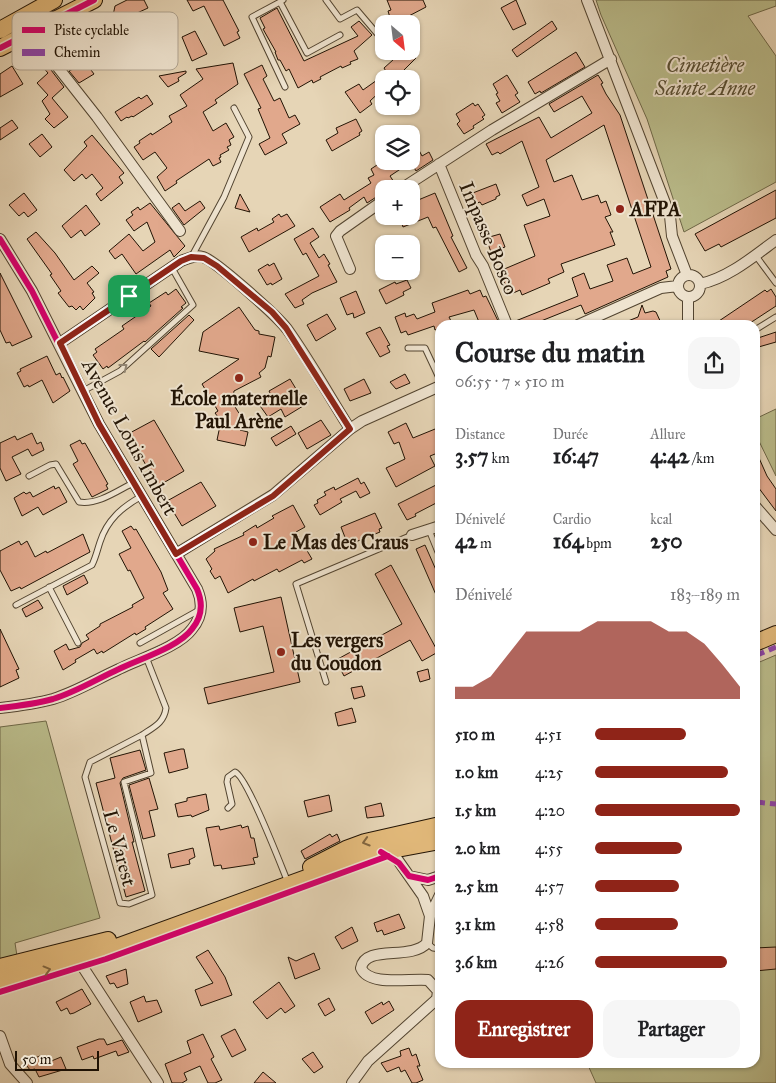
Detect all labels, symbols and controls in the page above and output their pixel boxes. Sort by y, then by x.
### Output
legend [12,12,178,70]
north arrow [375,15,420,60]
map controls [375,15,420,280]
text: Piste cyclable [54,22,129,39]
text: Chemin [54,44,101,61]
park label: Cimetière Sainte Anne [654,53,756,100]
button: locate [375,70,420,115]
button: layers [375,125,420,170]
street label: Impasse Bosco [454,178,524,298]
button: + [375,180,420,225]
place label: AFPA [628,197,681,221]
marker: AFPA [614,203,626,215]
button: − [375,235,420,280]
pin [108,275,150,317]
icon: arrive [115,282,143,310]
text: Course du matin [455,335,645,370]
button: share [688,337,740,389]
street label: Avenue Louis Imbert [77,354,183,519]
one-way arrow [118,364,128,373]
marker: École maternelle Paul Arène [233,372,245,384]
text: 06:55 · 7 × 510 m [455,372,564,391]
place label: École maternelle Paul Arène [170,384,308,433]
text: Distance [455,426,505,443]
text: Durée [553,426,588,443]
text: Allure [650,426,686,443]
text: 3.57 [455,443,488,469]
text: 16:47 [553,443,599,469]
text: 4:42 [650,443,689,469]
text: km [488,450,510,467]
text: /km [689,450,714,467]
text: Dénivelé [455,511,505,528]
text: Cardio [553,511,591,528]
text: kcal [650,511,672,528]
text: 42 [455,528,477,554]
text: 164 [553,528,583,554]
text: 250 [650,528,683,554]
place label: Le Mas des Craus [263,530,409,554]
text: m [477,535,492,552]
text: bpm [583,535,612,552]
marker: Le Mas des Craus [247,536,259,548]
text: Dénivelé [455,585,512,604]
text: 183–189 m [670,585,740,604]
place label: Les vergers du Coudon [291,628,384,675]
marker: Les vergers du Coudon [275,646,287,658]
text: 510 m [455,725,495,744]
text: 4:51 [535,725,562,744]
text: 1.0 km [455,763,498,782]
text: 4:25 [535,763,563,782]
text: 1.5 km [455,801,496,820]
text: 4:20 [535,801,565,820]
street label: Le Varest [98,807,142,889]
one-way arrow [362,837,371,847]
text: 2.0 km [455,839,500,858]
text: 4:55 [535,839,563,858]
text: 2.5 km [455,877,498,896]
text: 4:57 [535,877,564,896]
text: 3.1 km [455,915,495,934]
text: 4:58 [535,915,564,934]
text: 3.6 km [455,953,497,972]
text: 4:26 [535,953,564,972]
one-way arrow [43,965,52,976]
button: Enregistrer [455,1000,593,1058]
button: Partager [603,1000,740,1058]
scale bar [15,1048,99,1071]
text: 50 m [22,1051,51,1068]

